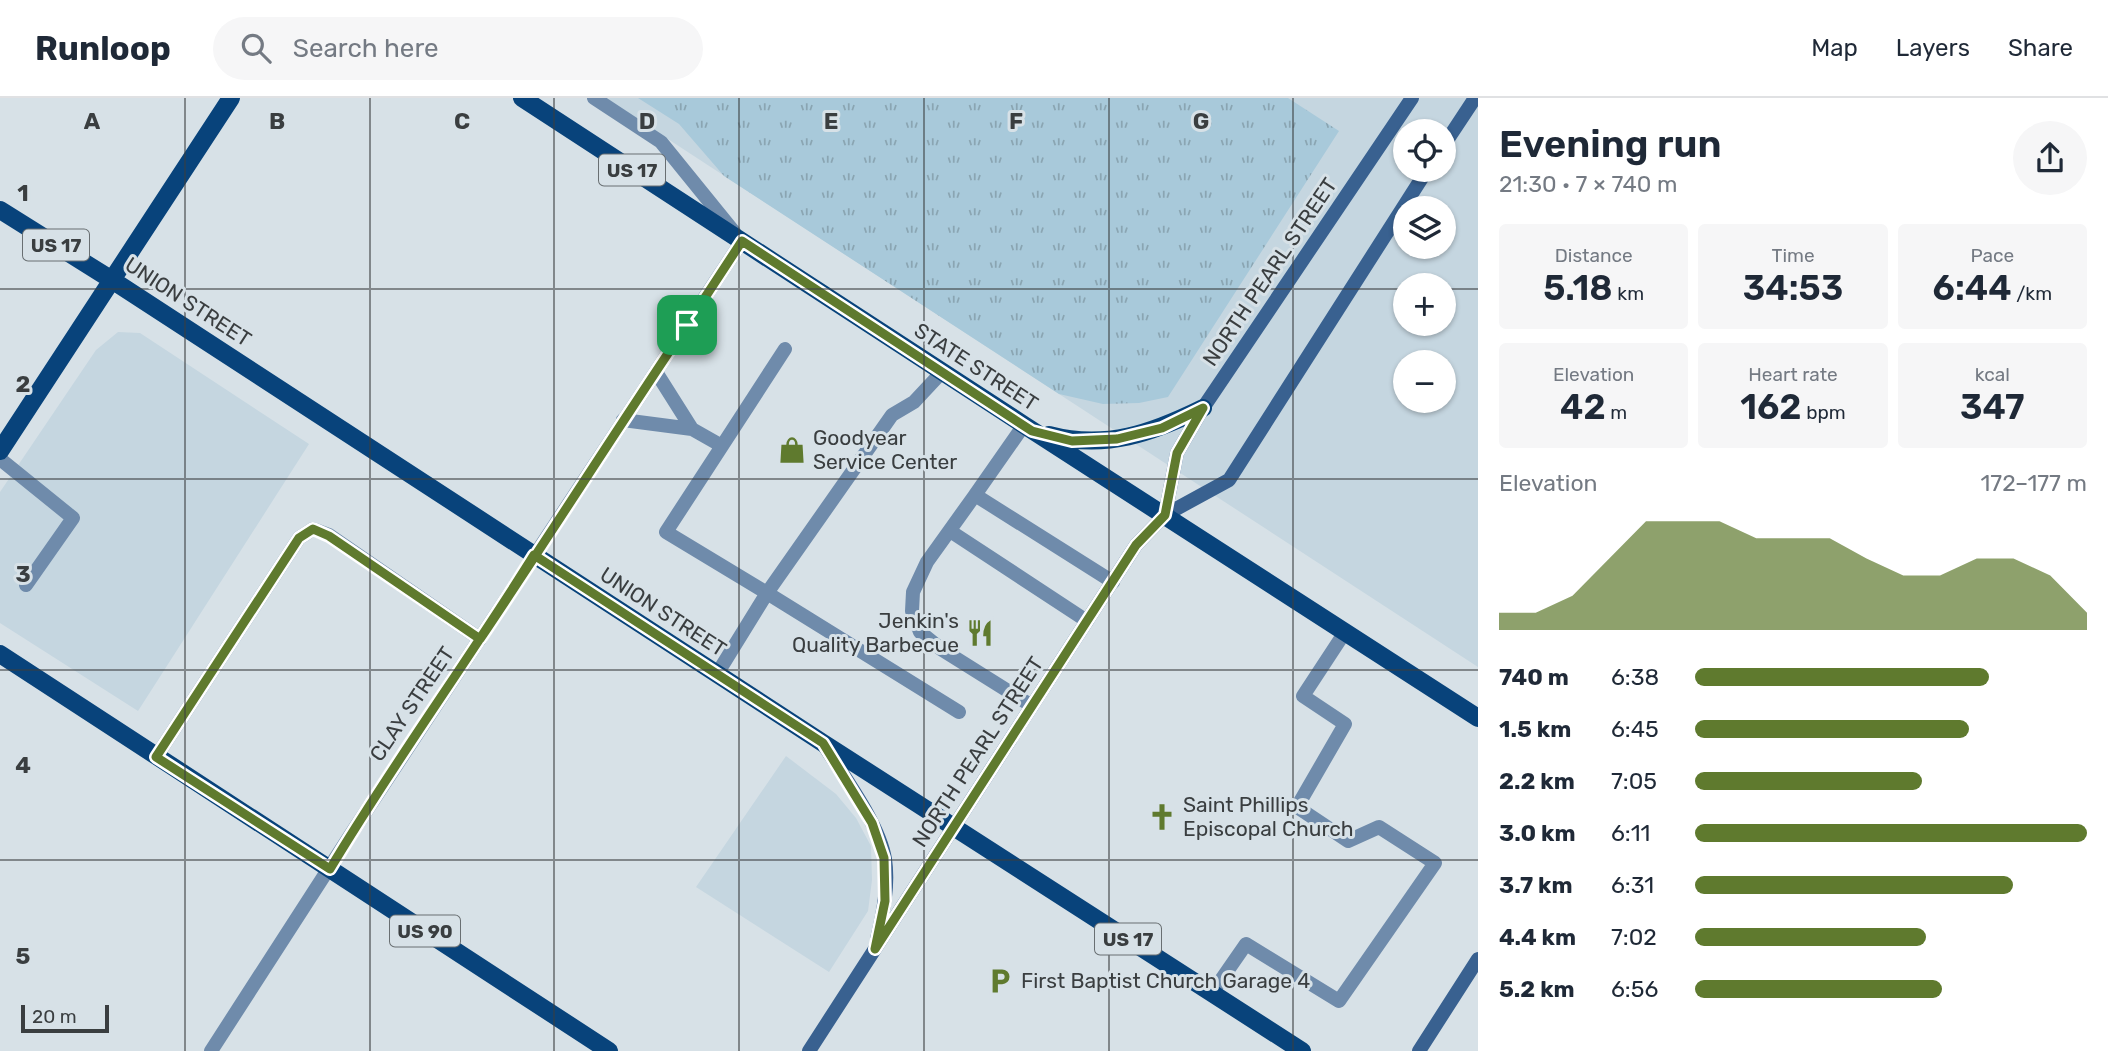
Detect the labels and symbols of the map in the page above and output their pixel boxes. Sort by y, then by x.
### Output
text: A [84,107,101,135]
text: B [269,107,285,135]
text: C [454,107,470,135]
text: D [639,107,655,135]
text: E [824,107,838,135]
text: F [1009,107,1023,135]
text: G [1193,107,1209,135]
road number: US 17 [599,155,665,186]
street label: NORTH PEARL STREET [1197,173,1342,371]
text: 1 [17,179,29,207]
road number: US 17 [23,230,89,260]
street label: UNION STREET [120,251,256,352]
pin [657,295,717,355]
street label: STATE STREET [910,317,1043,416]
text: 2 [16,370,30,398]
place label: Goodyear Service Center [813,425,957,474]
shop icon: Goodyear Service Center [777,435,807,465]
text: 3 [15,560,31,588]
street label: UNION STREET [595,561,731,662]
place label: Jenkin's Quality Barbecue [792,608,959,657]
restaurant icon: Jenkin's Quality Barbecue [965,618,995,648]
street label: CLAY STREET [364,642,459,766]
street label: NORTH PEARL STREET [907,652,1048,851]
text: 4 [15,751,31,779]
place label: Saint Phillips Episcopal Church [1183,792,1354,841]
church icon: Saint Phillips Episcopal Church [1147,802,1177,832]
road number: US 90 [390,916,460,946]
road number: US 17 [1095,924,1161,954]
text: 5 [16,942,31,970]
parking icon: First Baptist Church Garage 4 [985,966,1015,996]
place label: First Baptist Church Garage 4 [1021,968,1310,993]
scale bar [21,1002,108,1034]

